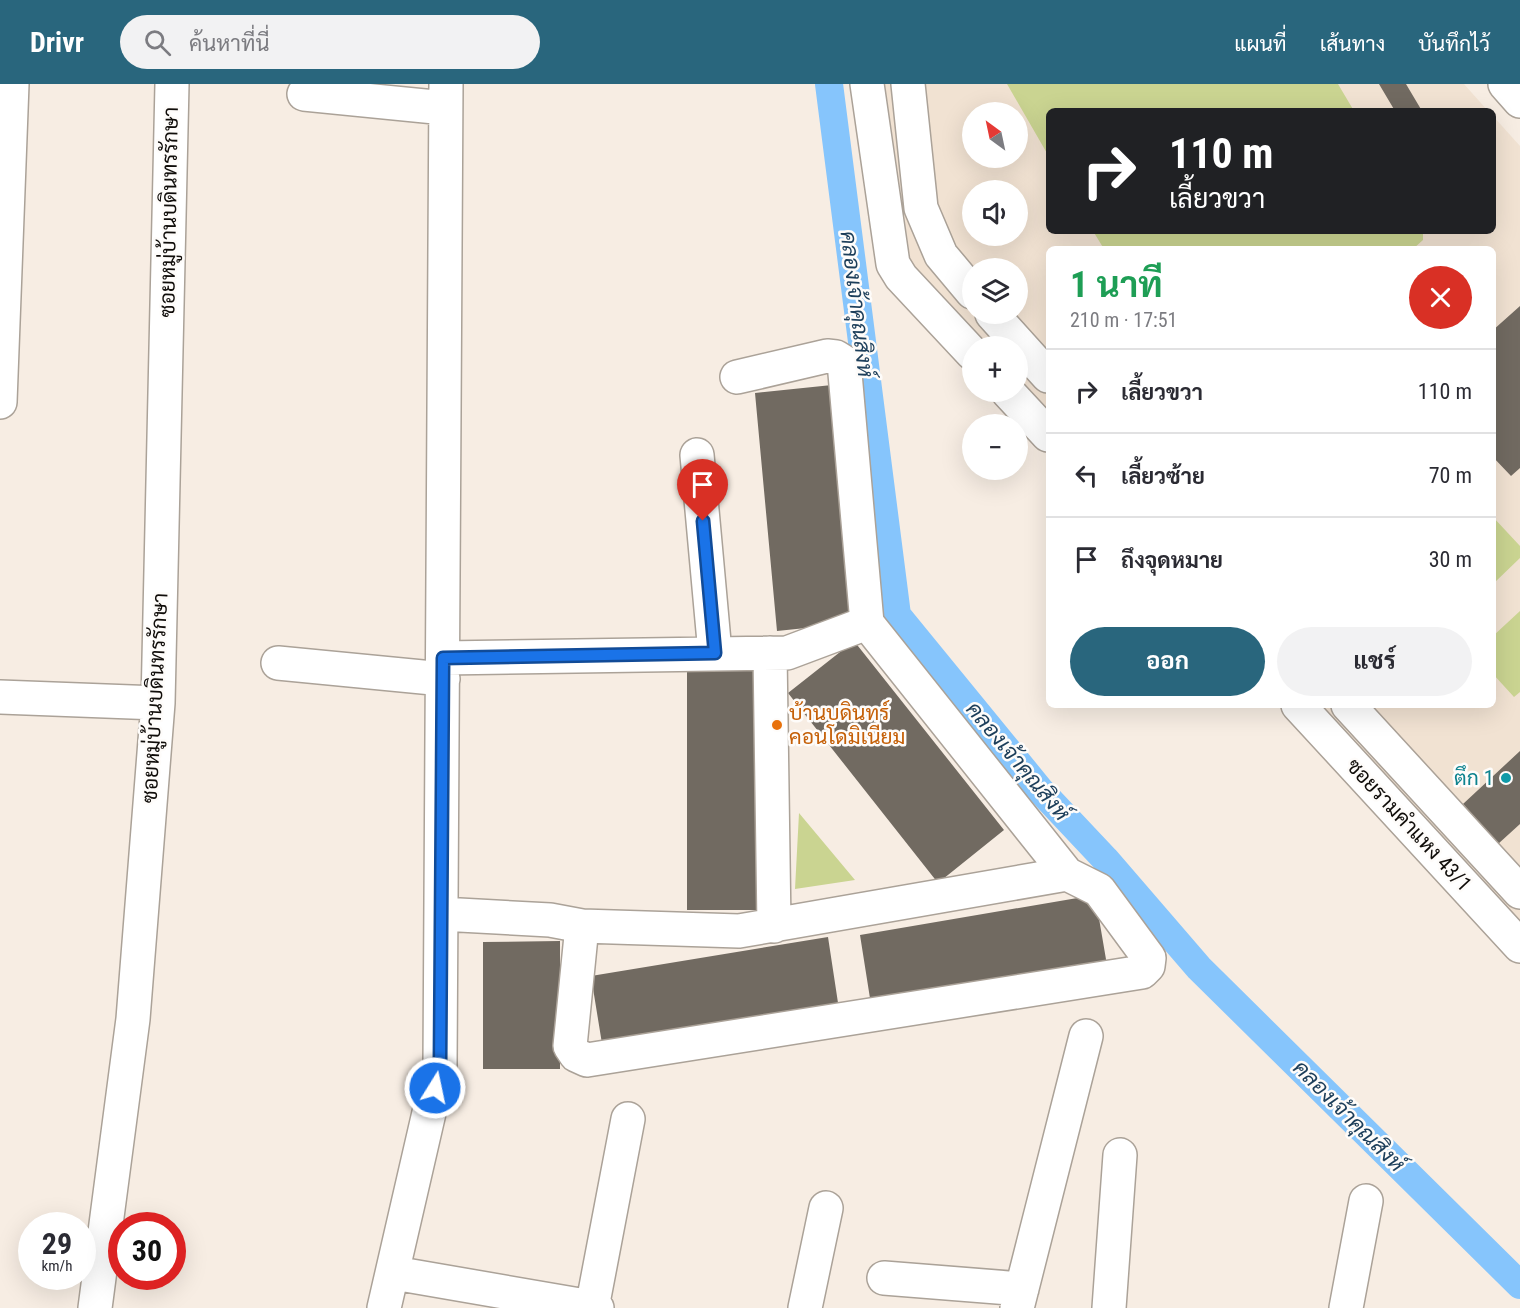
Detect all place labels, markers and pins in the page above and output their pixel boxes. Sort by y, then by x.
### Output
pin [677,459,728,521]
place label: บ้านบดินทร์ คอนโดมิเนียม [789,699,905,749]
marker: บ้านบดินทร์ คอนโดมิเนียม [770,718,784,732]
place label: ตึก 1 [1454,765,1494,790]
marker: ตึก 1 [1499,771,1513,785]

